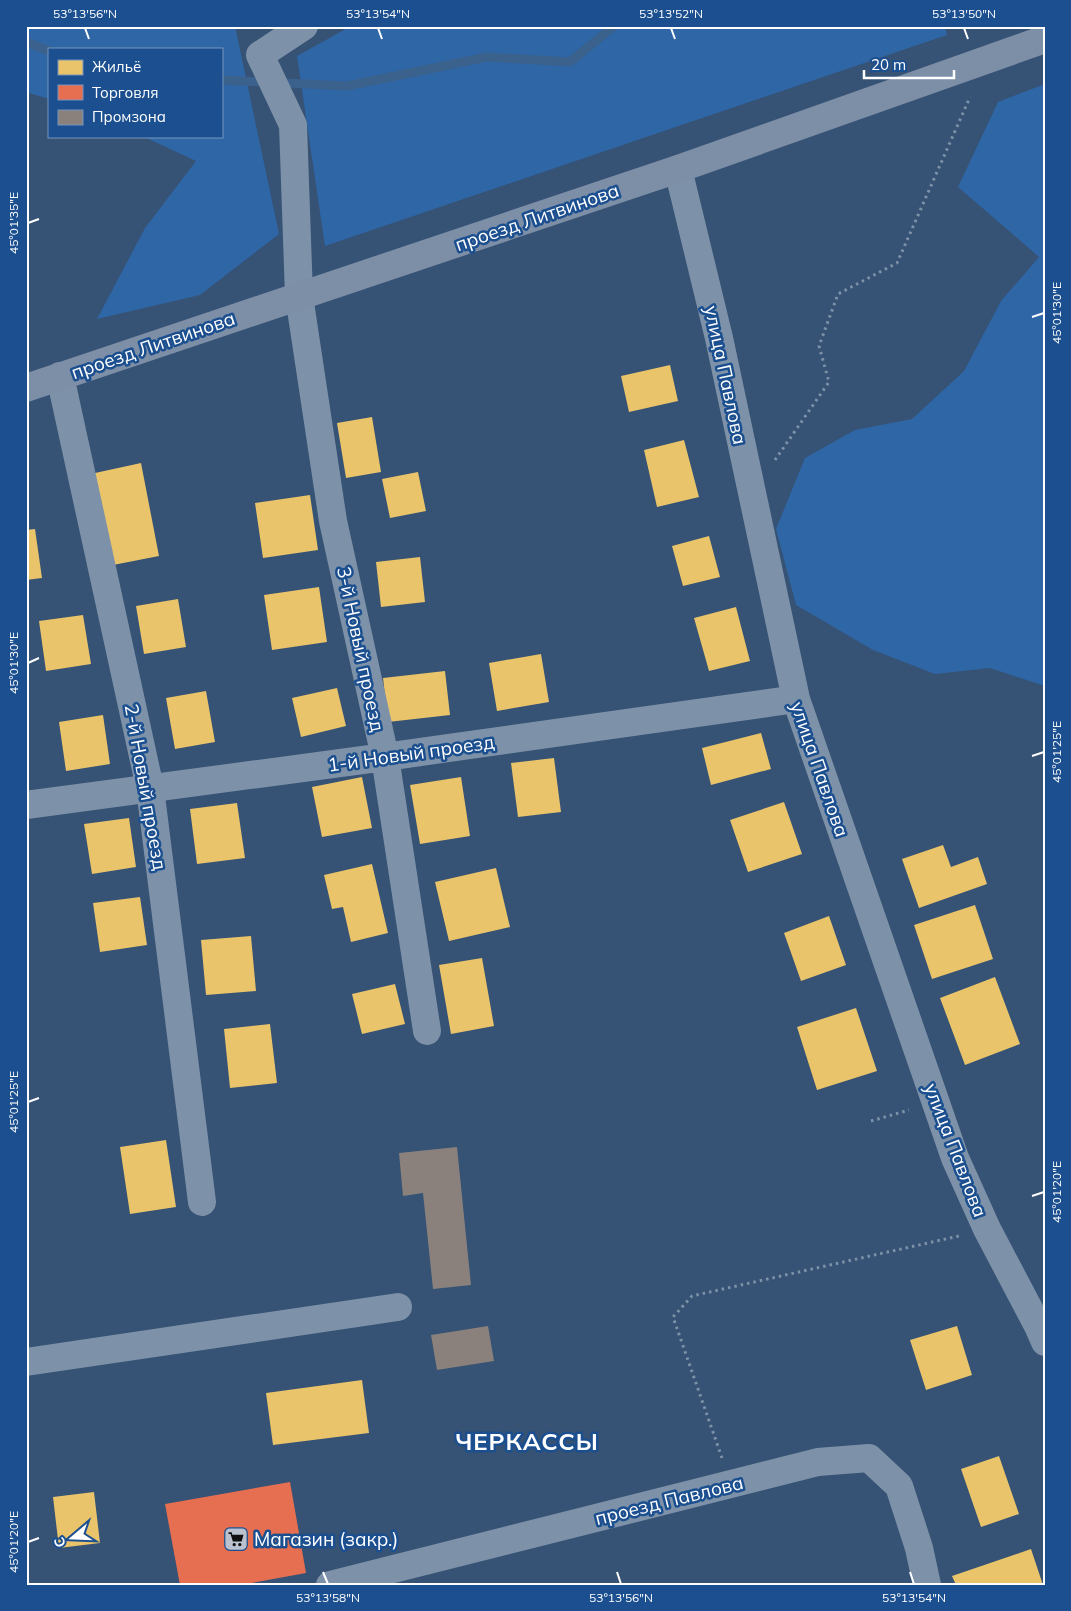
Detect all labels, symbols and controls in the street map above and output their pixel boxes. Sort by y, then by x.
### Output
text: 53°13'56"N [53,6,117,21]
text: 53°13'54"N [346,6,410,21]
text: 53°13'52"N [639,6,703,21]
text: 53°13'50"N [932,6,996,21]
legend [48,48,222,138]
scale bar [864,48,954,80]
text: 20 m [871,55,906,74]
text: Жильё [92,57,141,76]
text: Торговля [92,83,159,102]
text: Промзона [92,107,166,126]
street label: проезд Литвинова [452,178,622,256]
text: 45°01'35"E [6,192,21,254]
text: 45°01'30"E [1049,282,1064,344]
street label: улица Павлова [700,303,752,447]
street label: проезд Литвинова [68,306,238,384]
street label: 3-й Новый проезд [332,564,390,734]
text: 45°01'30"E [6,632,21,694]
street label: улица Павлова [786,698,854,840]
street label: 2-й Новый проезд [120,702,173,872]
text: 45°01'25"E [1049,721,1064,783]
street label: 1-й Новый проезд [326,729,496,777]
text: 45°01'25"E [6,1071,21,1133]
street label: улица Павлова [919,1080,993,1220]
text: 45°01'20"E [1049,1161,1064,1223]
district label: ЧЕРКАССЫ [455,1426,599,1456]
street label: проезд Павлова [592,1470,746,1530]
text: 45°01'20"E [6,1511,21,1573]
north arrow [48,1514,98,1564]
supermarket icon: Магазин (закр.) [223,1526,249,1552]
place label: Магазин (закр.) [254,1527,398,1551]
text: С [50,1535,70,1550]
text: 53°13'58"N [296,1590,360,1605]
text: 53°13'56"N [589,1590,653,1605]
text: 53°13'54"N [882,1590,946,1605]

